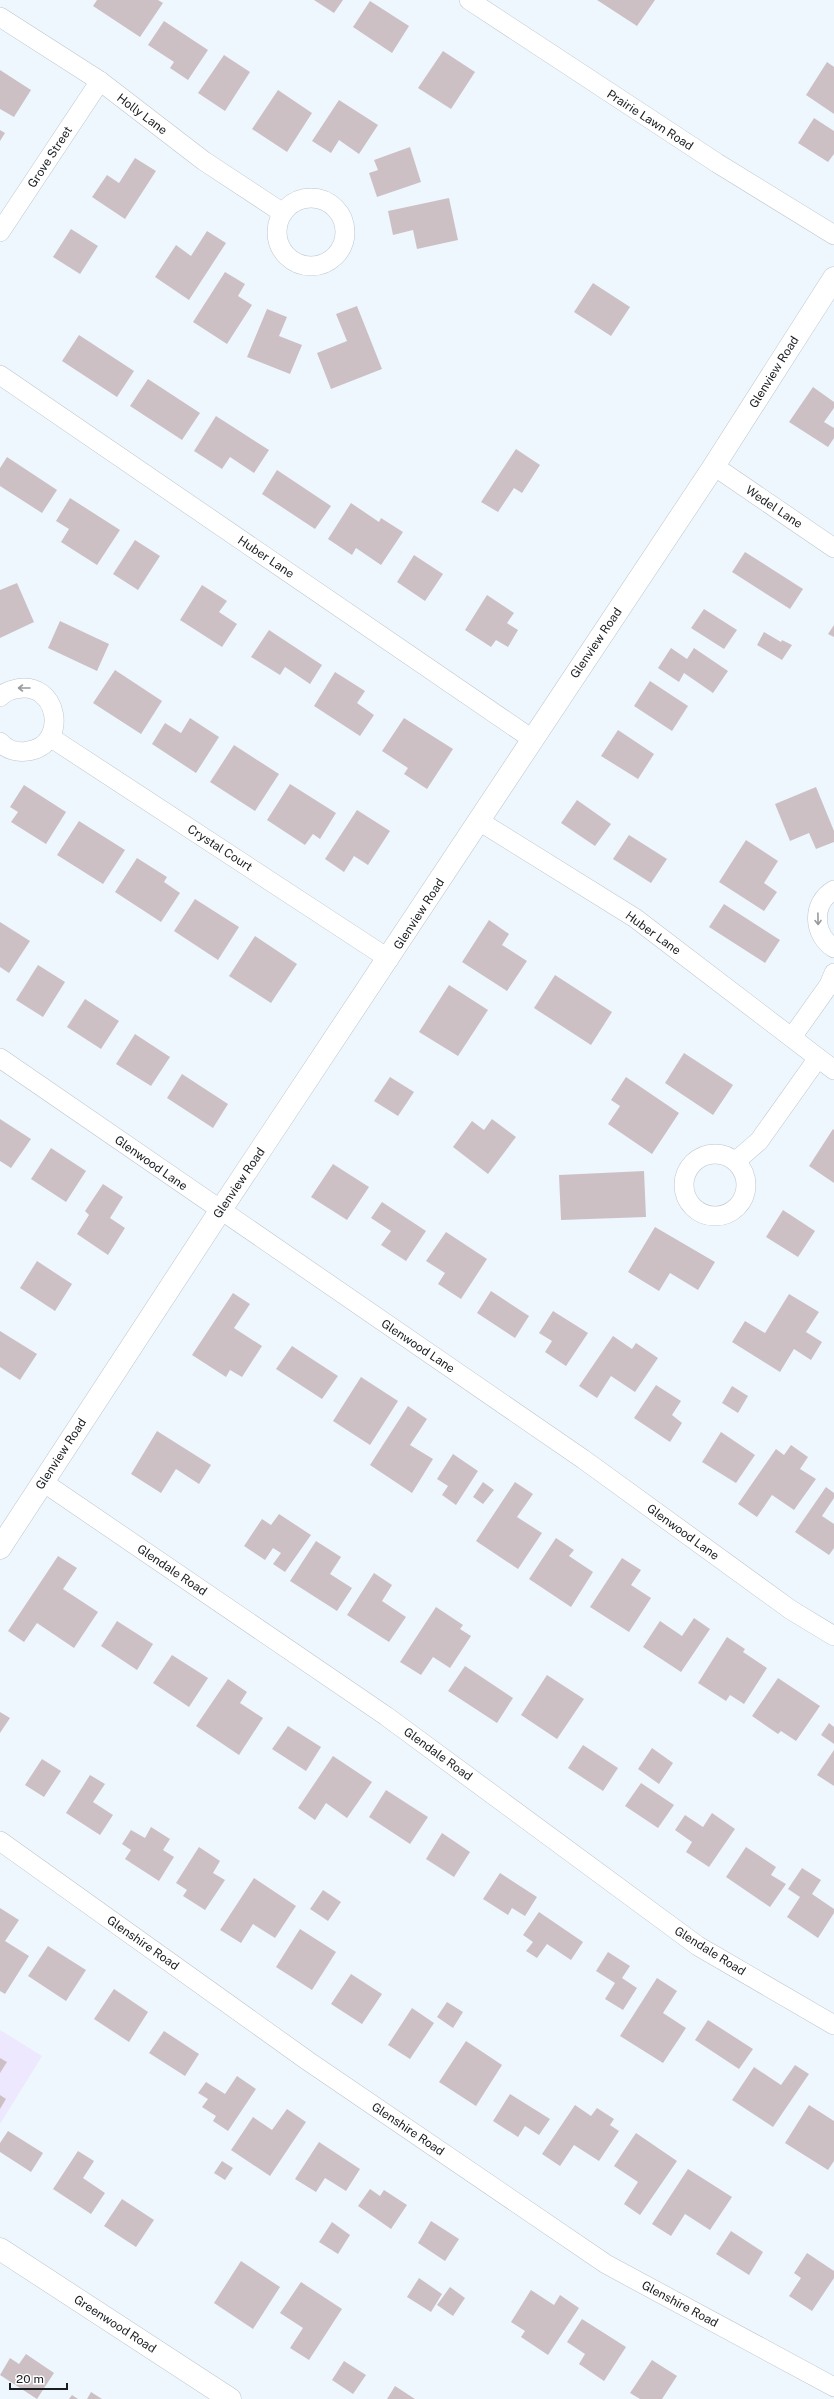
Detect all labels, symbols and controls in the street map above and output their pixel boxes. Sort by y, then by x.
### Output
street label: Prairie Lawn Road [604,87,696,153]
street label: Holly Lane [114,91,170,138]
street label: Grove Street [25,123,75,190]
street label: Glenview Road [746,334,802,410]
street label: Wedel Lane [743,483,805,531]
street label: Huber Lane [235,533,297,581]
street label: Glenview Road [567,605,625,681]
one-way arrow [18,684,31,692]
street label: Crystal Court [185,822,255,874]
street label: Glenview Road [391,876,447,952]
street label: Huber Lane [623,908,684,958]
one-way arrow [814,912,822,925]
street label: Glenwood Lane [112,1133,190,1193]
street label: Glenview Road [210,1145,268,1221]
street label: Glenwood Lane [379,1316,458,1376]
street label: Glenview Road [33,1416,89,1492]
street label: Glenwood Lane [644,1501,722,1563]
street label: Glendale Road [134,1542,210,1598]
street label: Glendale Road [401,1725,475,1783]
street label: Glenshire Road [104,1913,182,1973]
street label: Glendale Road [672,1924,748,1978]
street label: Glenshire Road [369,2100,447,2158]
street label: Glenshire Road [639,2278,721,2330]
street label: Greenwood Road [71,2292,159,2356]
scale bar [10,2365,67,2391]
text: 20 m [16,2372,44,2386]

